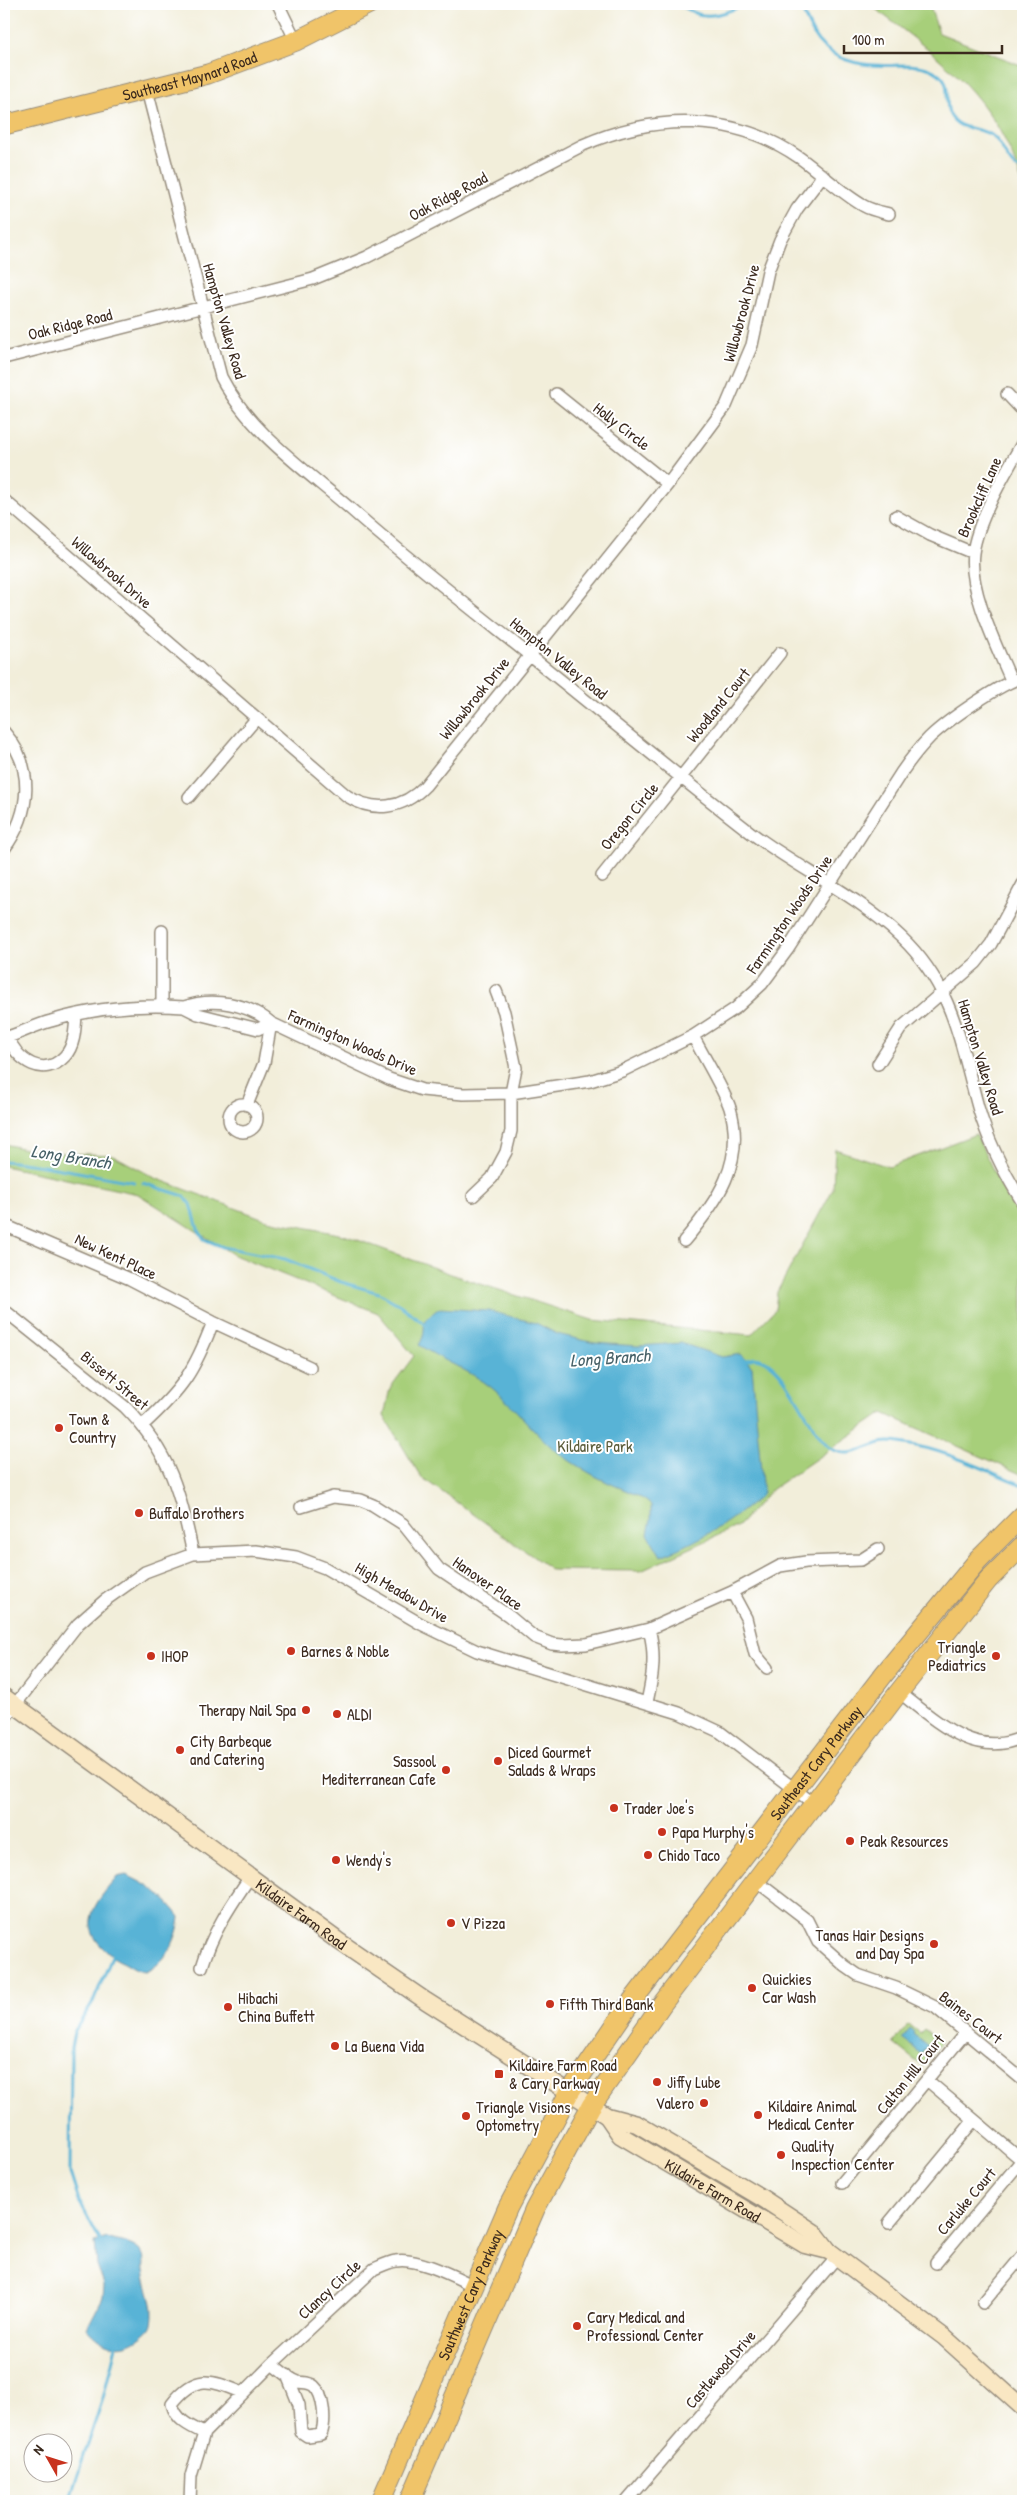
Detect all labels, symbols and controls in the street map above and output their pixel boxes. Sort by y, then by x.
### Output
scale bar [844,22,1002,54]
text: 100 m [852,29,885,50]
street label: Southeast Maynard Road [120,46,260,106]
street label: Oak Ridge Road [405,166,491,226]
street label: Hampton Valley Road [198,261,252,381]
street label: Willowbrook Drive [717,261,765,364]
street label: Oak Ridge Road [26,303,114,345]
street label: Holly Circle [589,397,656,456]
street label: Brookcliff Lane [952,453,1007,541]
street label: Willowbrook Drive [67,531,158,614]
street label: Hampton Valley Road [506,612,612,704]
street label: Willowbrook Drive [434,652,514,744]
street label: Woodland Court [681,663,755,747]
street label: Oregon Circle [595,777,664,854]
street label: Farmington Woods Drive [740,850,837,979]
street label: Hampton Valley Road [953,997,1009,1117]
street label: Farmington Woods Drive [284,1003,422,1081]
water label: Long Branch [30,1138,114,1175]
street label: New Kent Place [72,1227,161,1285]
water label: Long Branch [569,1342,652,1373]
street label: Bissett Street [76,1345,154,1415]
place label: Town & Country [69,1408,117,1448]
marker: Town & Country [53,1422,65,1434]
park label: Kildaire Park [557,1435,633,1457]
place label: Buffalo Brothers [149,1502,244,1524]
marker: Buffalo Brothers [133,1507,145,1519]
street label: Hanover Place [449,1551,528,1616]
street label: High Meadow Drive [351,1556,453,1628]
place label: Triangle Pediatrics [928,1636,987,1676]
place label: Barnes & Noble [301,1640,390,1662]
place label: IHOP [161,1645,189,1667]
marker: Barnes & Noble [285,1645,297,1657]
marker: IHOP [145,1650,157,1662]
marker: Triangle Pediatrics [990,1650,1002,1662]
place label: Therapy Nail Spa [199,1699,296,1721]
street label: Southeast Cary Parkway [764,1701,867,1825]
place label: ALDI [347,1703,372,1725]
marker: Therapy Nail Spa [300,1704,312,1716]
marker: ALDI [331,1708,343,1720]
place label: City Barbeque and Catering [190,1730,273,1770]
place label: Diced Gourmet Salads & Wraps [508,1741,596,1781]
marker: City Barbeque and Catering [174,1744,186,1756]
place label: Sassool Mediterranean Cafe [322,1750,437,1790]
marker: Diced Gourmet Salads & Wraps [492,1755,504,1767]
marker: Sassool Mediterranean Cafe [440,1764,452,1776]
place label: Trader Joe's [624,1797,694,1819]
marker: Trader Joe's [608,1802,620,1814]
place label: Papa Murphy's [672,1821,754,1843]
marker: Papa Murphy's [656,1826,668,1838]
place label: Peak Resources [860,1830,948,1852]
marker: Peak Resources [844,1835,856,1847]
place label: Chido Taco [658,1844,720,1866]
place label: Wendy's [346,1849,391,1871]
marker: Chido Taco [642,1849,654,1861]
marker: Wendy's [330,1854,342,1866]
street label: Kildaire Farm Road [251,1873,351,1955]
place label: V Pizza [461,1912,505,1934]
marker: V Pizza [445,1917,457,1929]
place label: Tanas Hair Designs and Day Spa [815,1924,924,1964]
marker: Tanas Hair Designs and Day Spa [928,1938,940,1950]
place label: Quickies Car Wash [762,1968,816,2008]
marker: Quickies Car Wash [746,1982,758,1994]
street label: Baines Court [935,1985,1008,2049]
place label: Hibachi China Buffett [238,1987,315,2027]
place label: Fifth Third Bank [559,1993,654,2015]
marker: Fifth Third Bank [544,1998,556,2010]
marker: Hibachi China Buffett [222,2001,234,2013]
street label: Calton Hill Court [871,2029,949,2119]
place label: La Buena Vida [345,2035,424,2057]
marker: La Buena Vida [329,2040,341,2052]
place label: Kildaire Farm Road & Cary Parkway [509,2054,617,2094]
marker: Kildaire Farm Road & Cary Parkway [493,2068,505,2080]
place label: Jiffy Lube [667,2071,721,2093]
marker: Jiffy Lube [651,2076,663,2088]
place label: Valero [656,2092,695,2114]
place label: Kildaire Animal Medical Center [768,2095,857,2135]
place label: Triangle Visions Optometry [476,2096,570,2136]
marker: Valero [698,2097,710,2109]
marker: Kildaire Animal Medical Center [752,2109,764,2121]
marker: Triangle Visions Optometry [460,2110,472,2122]
place label: Quality Inspection Center [791,2135,894,2175]
marker: Quality Inspection Center [775,2149,787,2161]
street label: Kildaire Farm Road [661,2153,765,2227]
street label: Carluke Court [931,2162,1001,2239]
street label: Southwest Cary Parkway [432,2225,508,2363]
street label: Clancy Circle [293,2254,366,2324]
place label: Cary Medical and Professional Center [587,2306,704,2346]
marker: Cary Medical and Professional Center [571,2320,583,2332]
street label: Castlewood Drive [680,2324,761,2413]
north arrow [22,2432,72,2482]
text: N [28,2440,48,2458]

